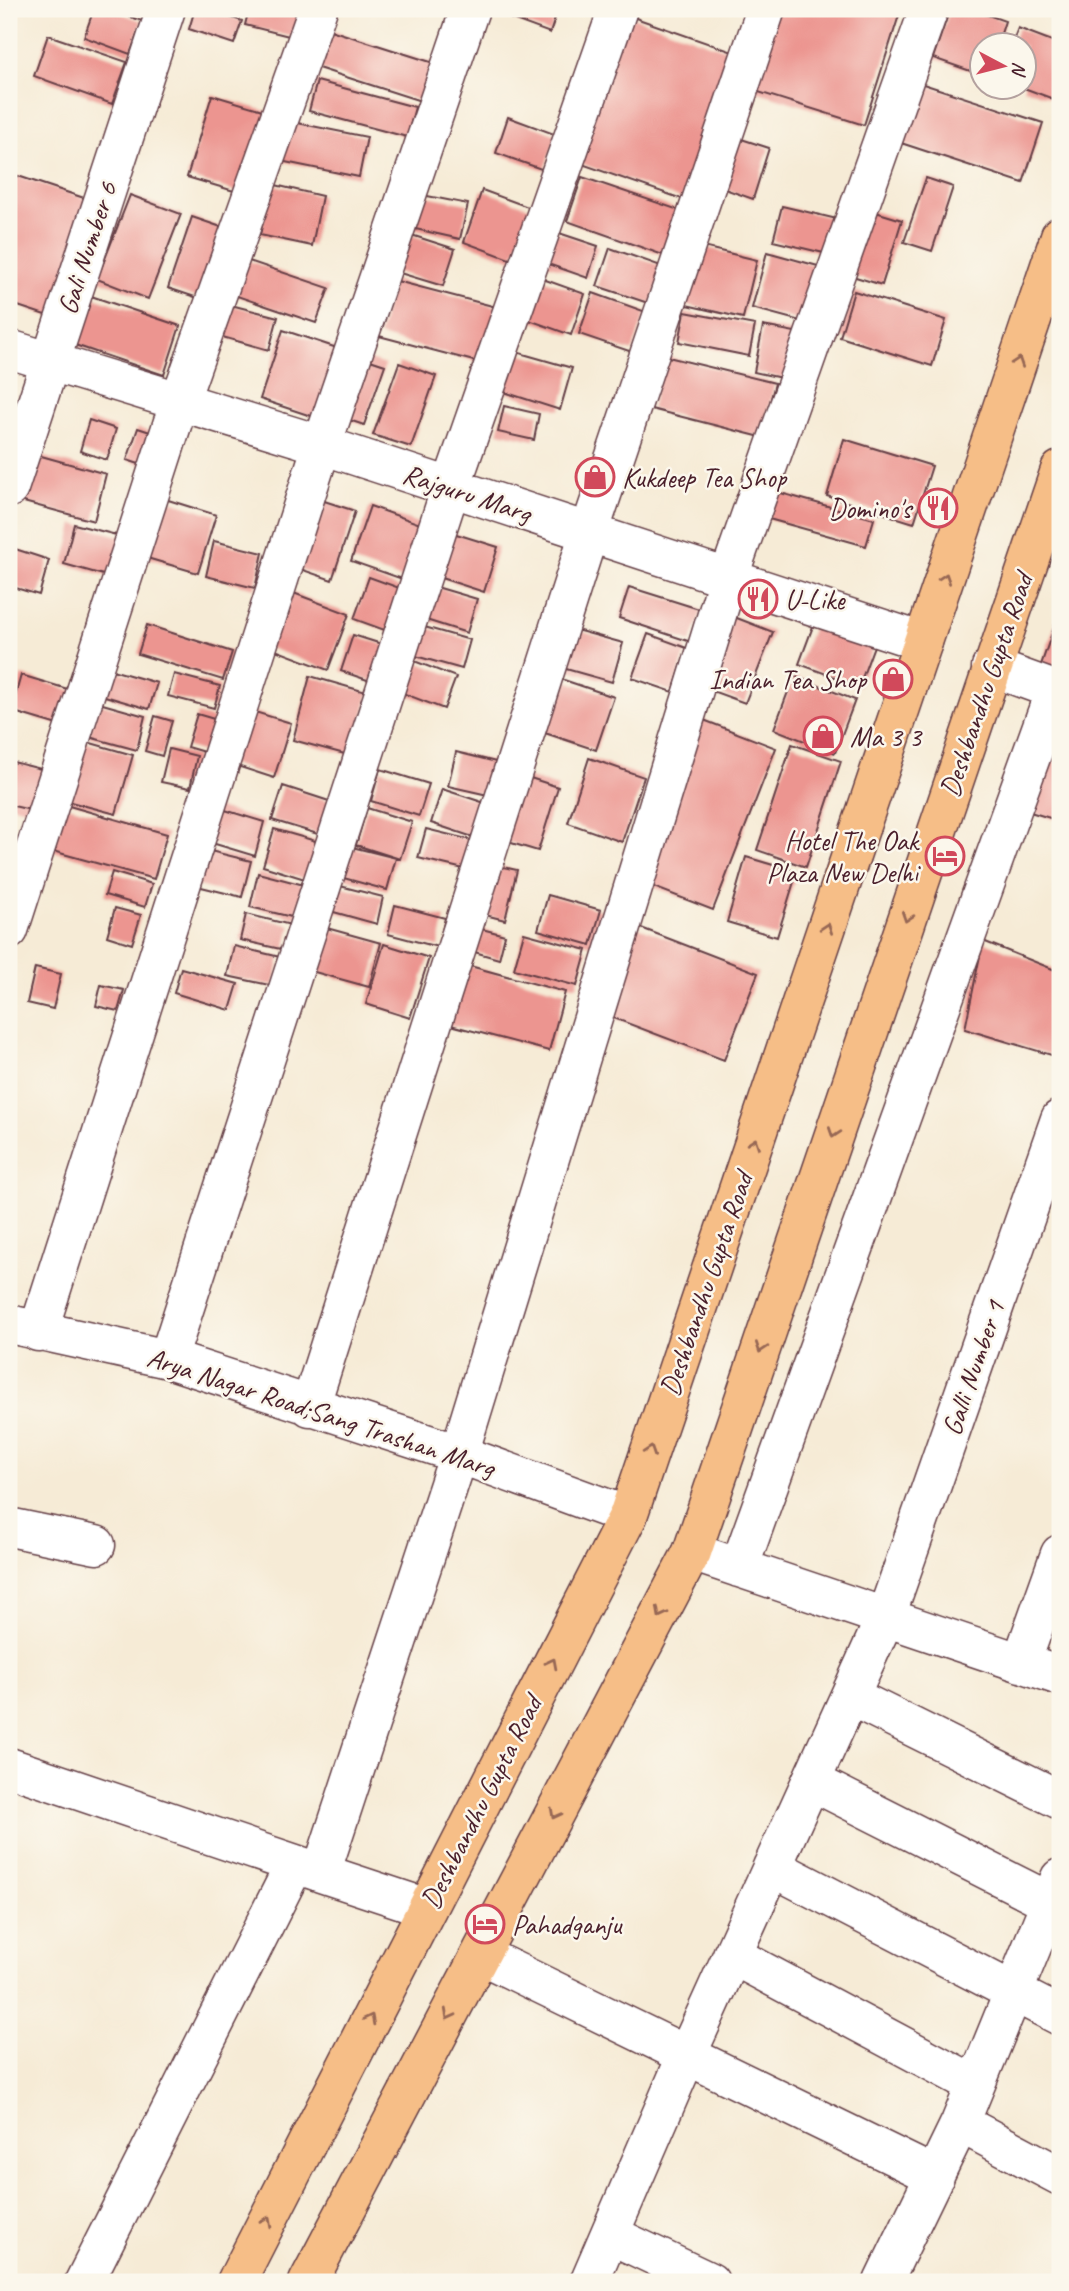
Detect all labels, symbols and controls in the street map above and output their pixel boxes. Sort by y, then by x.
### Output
north arrow [968,32,1038,102]
text: N [1006,61,1032,78]
street label: Gali Number 6 [49,176,125,318]
one-way arrow [1010,357,1024,369]
street label: Rajguru Marg [399,456,537,531]
shop icon: Kukdeep Tea Shop [574,456,616,498]
place label: Kukdeep Tea Shop [622,460,788,495]
restaurant icon: Domino's [917,487,959,529]
place label: Domino's [828,491,913,526]
street label: Deshbandhu Gupta Road [931,565,1042,801]
one-way arrow [937,572,951,584]
restaurant icon: U-Like [737,578,779,620]
place label: U-Like [785,582,846,617]
shop icon: Indian Tea Shop [872,658,914,700]
place label: Indian Tea Shop [709,662,867,697]
shop icon: Ma 3 3 [802,715,844,757]
place label: Ma 3 3 [850,719,924,754]
place label: Hotel The Oak Plaza New Delhi [766,823,922,890]
hotel icon: Hotel The Oak Plaza New Delhi [924,835,966,877]
one-way arrow [901,911,915,923]
one-way arrow [819,922,833,934]
one-way arrow [828,1126,842,1138]
one-way arrow [746,1137,760,1150]
street label: Deshbandhu Gupta Road [651,1164,762,1400]
street label: Galli Number 1 [934,1295,1013,1440]
street label: Arya Nagar Road;Sang Trashan Marg [143,1339,501,1485]
one-way arrow [755,1342,769,1354]
one-way arrow [641,1446,656,1458]
one-way arrow [655,1605,669,1618]
one-way arrow [544,1658,557,1670]
street label: Deshbandhu Gupta Road [412,1686,551,1914]
one-way arrow [550,1807,563,1819]
hotel icon: Pahadganju [464,1903,506,1945]
place label: Pahadganju [512,1907,623,1942]
one-way arrow [444,2008,457,2021]
one-way arrow [362,2014,376,2026]
one-way arrow [259,2216,273,2228]

